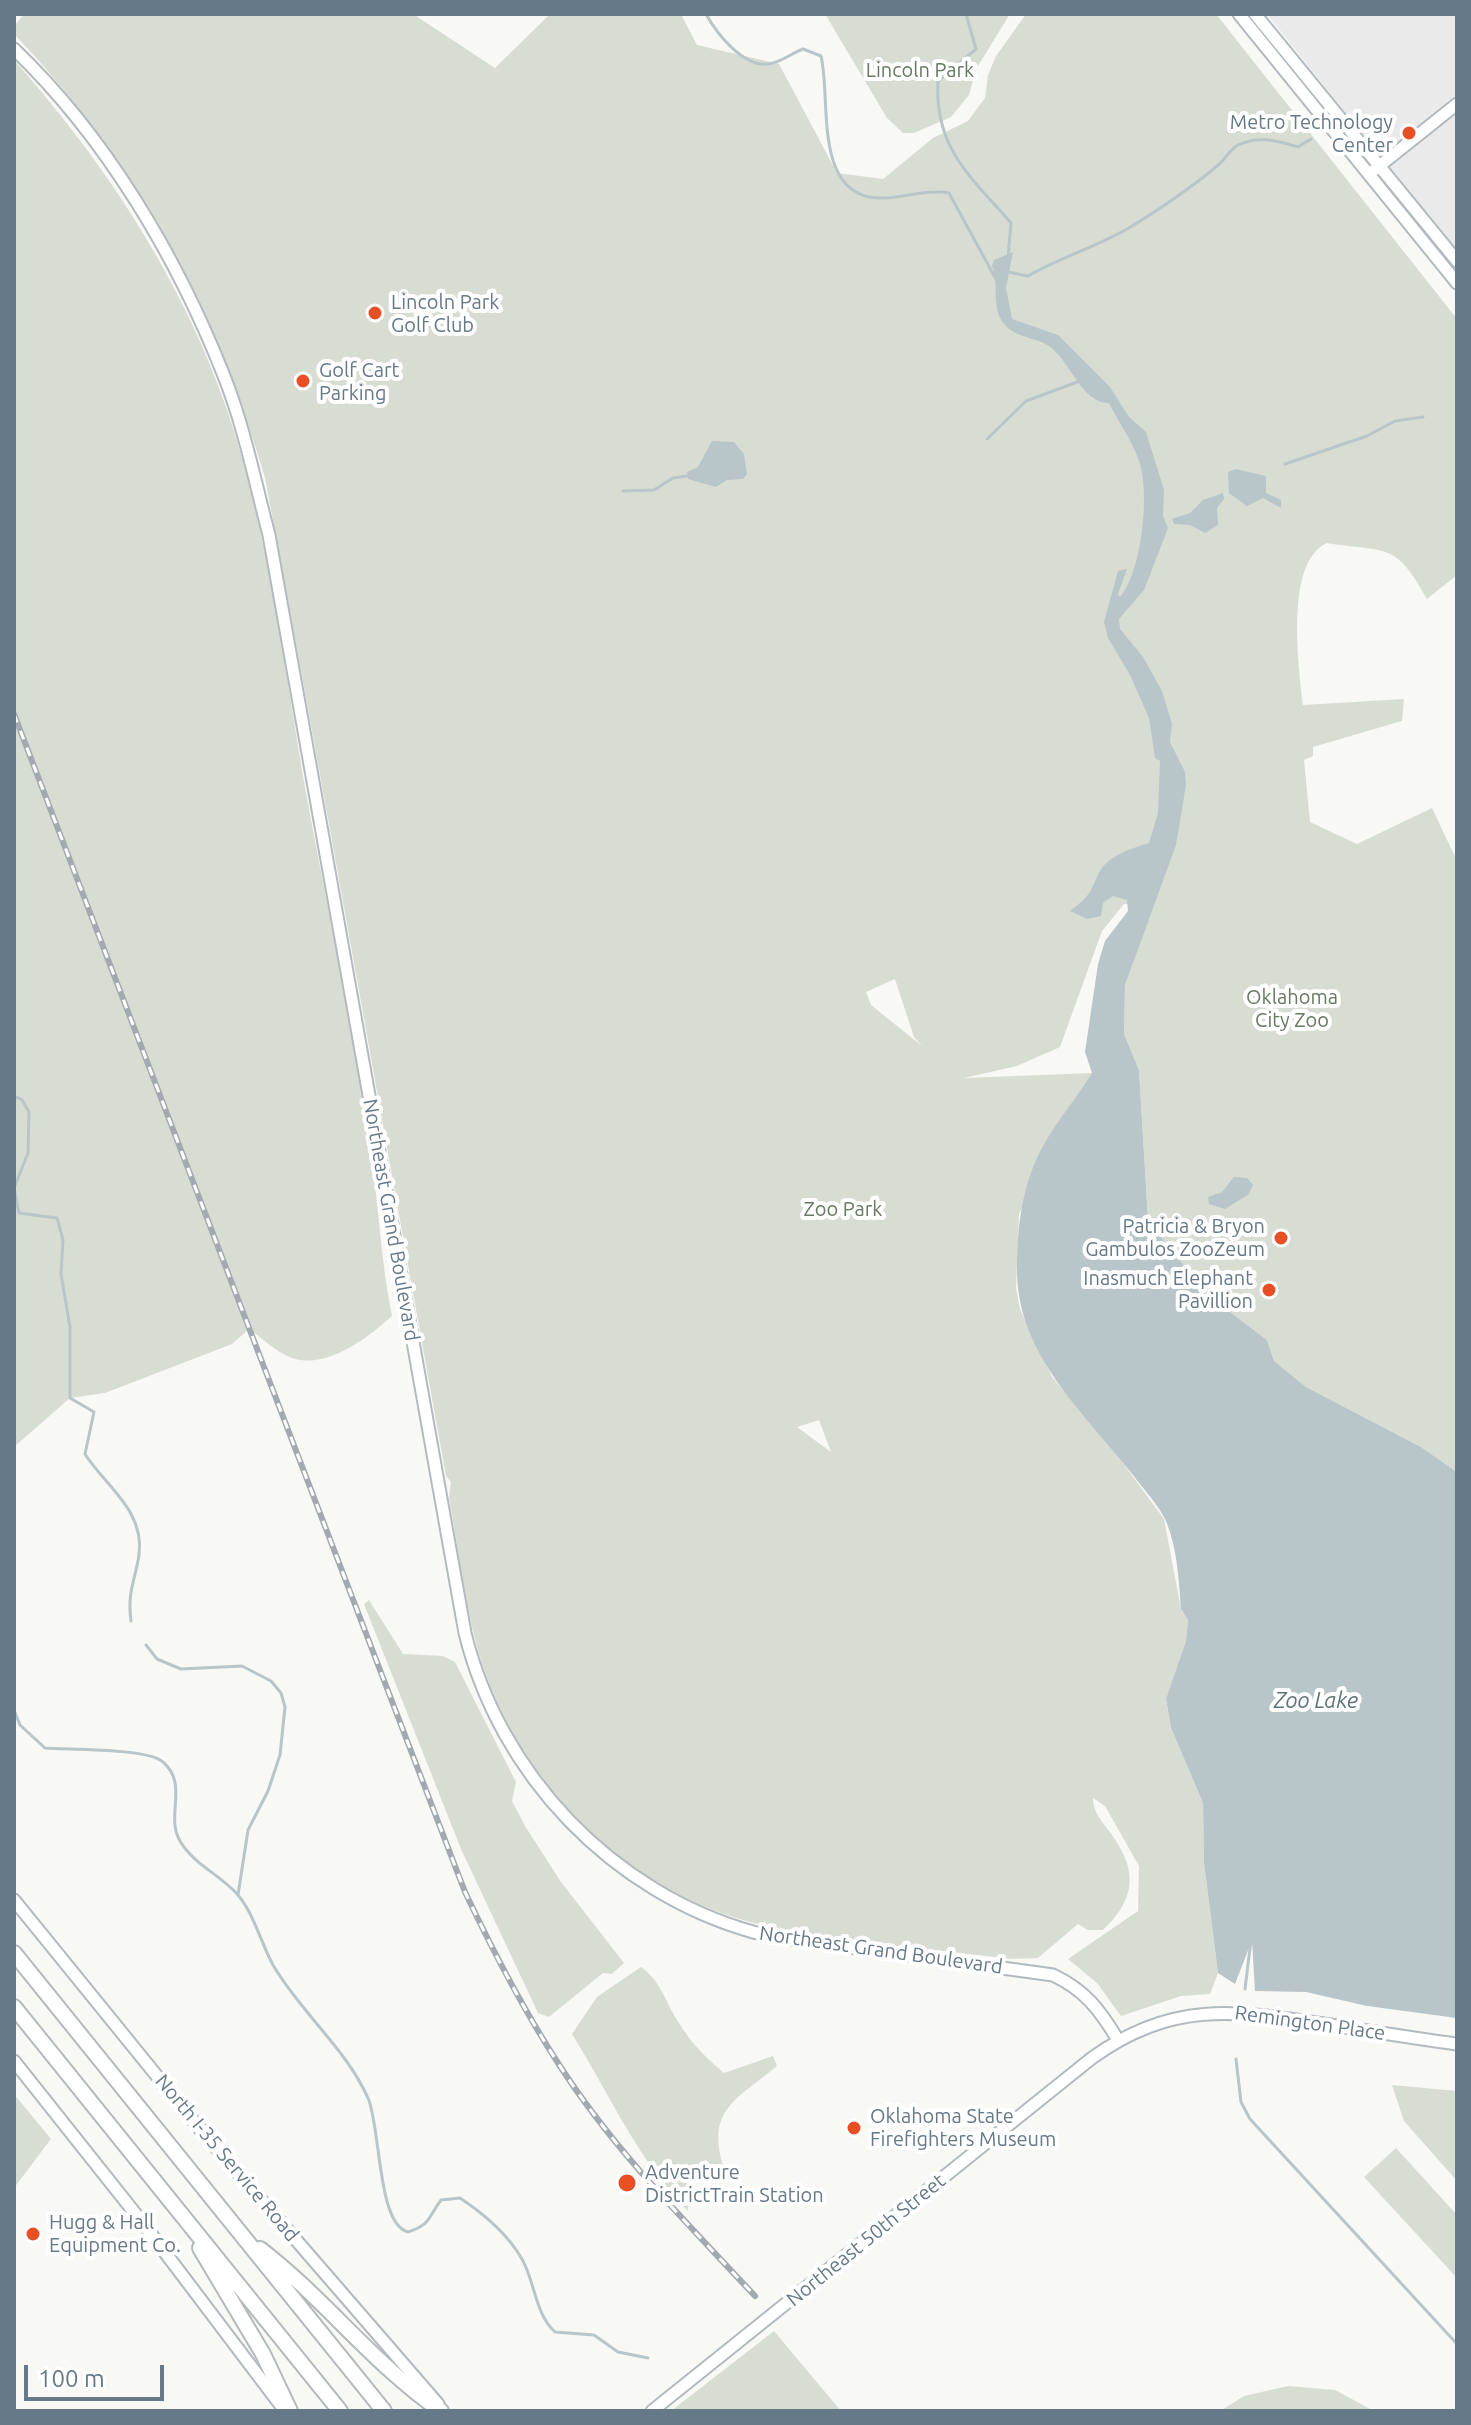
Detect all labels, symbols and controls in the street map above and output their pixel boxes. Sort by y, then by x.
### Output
park label: Lincoln Park [866,58,974,82]
place label: Metro Technology Center [1230,110,1393,157]
marker: Metro Technology Center [1400,124,1418,142]
place label: Lincoln Park Golf Club [391,290,499,337]
marker: Lincoln Park Golf Club [366,304,384,322]
place label: Golf Cart Parking [319,358,399,405]
marker: Golf Cart Parking [294,372,312,390]
park label: Oklahoma City Zoo [1246,985,1338,1032]
street label: Northeast Grand Boulevard [358,1097,424,1343]
park label: Zoo Park [804,1197,882,1221]
place label: Patricia & Bryon Gambulos ZooZeum [1085,1214,1265,1261]
marker: Patricia & Bryon Gambulos ZooZeum [1272,1229,1290,1247]
place label: Inasmuch Elephant Pavillion [1083,1266,1253,1313]
marker: Inasmuch Elephant Pavillion [1260,1281,1278,1299]
water label: Zoo Lake [1274,1688,1358,1714]
street label: Northeast Grand Boulevard [758,1921,1004,1979]
street label: Remington Place [1233,2001,1387,2045]
street label: North I-35 Service Road [150,2070,304,2246]
place label: Oklahoma State Firefighters Museum [870,2104,1056,2151]
marker: Oklahoma State Firefighters Museum [845,2119,863,2137]
place label: Adventure DistrictTrain Station [645,2160,824,2207]
street label: Northeast 50th Street [782,2169,950,2311]
marker: Adventure DistrictTrain Station [616,2172,638,2194]
place label: Hugg & Hall Equipment Co. [49,2210,181,2257]
marker: Hugg & Hall Equipment Co. [24,2225,42,2243]
scale bar [28,2349,168,2399]
text: 100 m [38,2365,105,2392]

